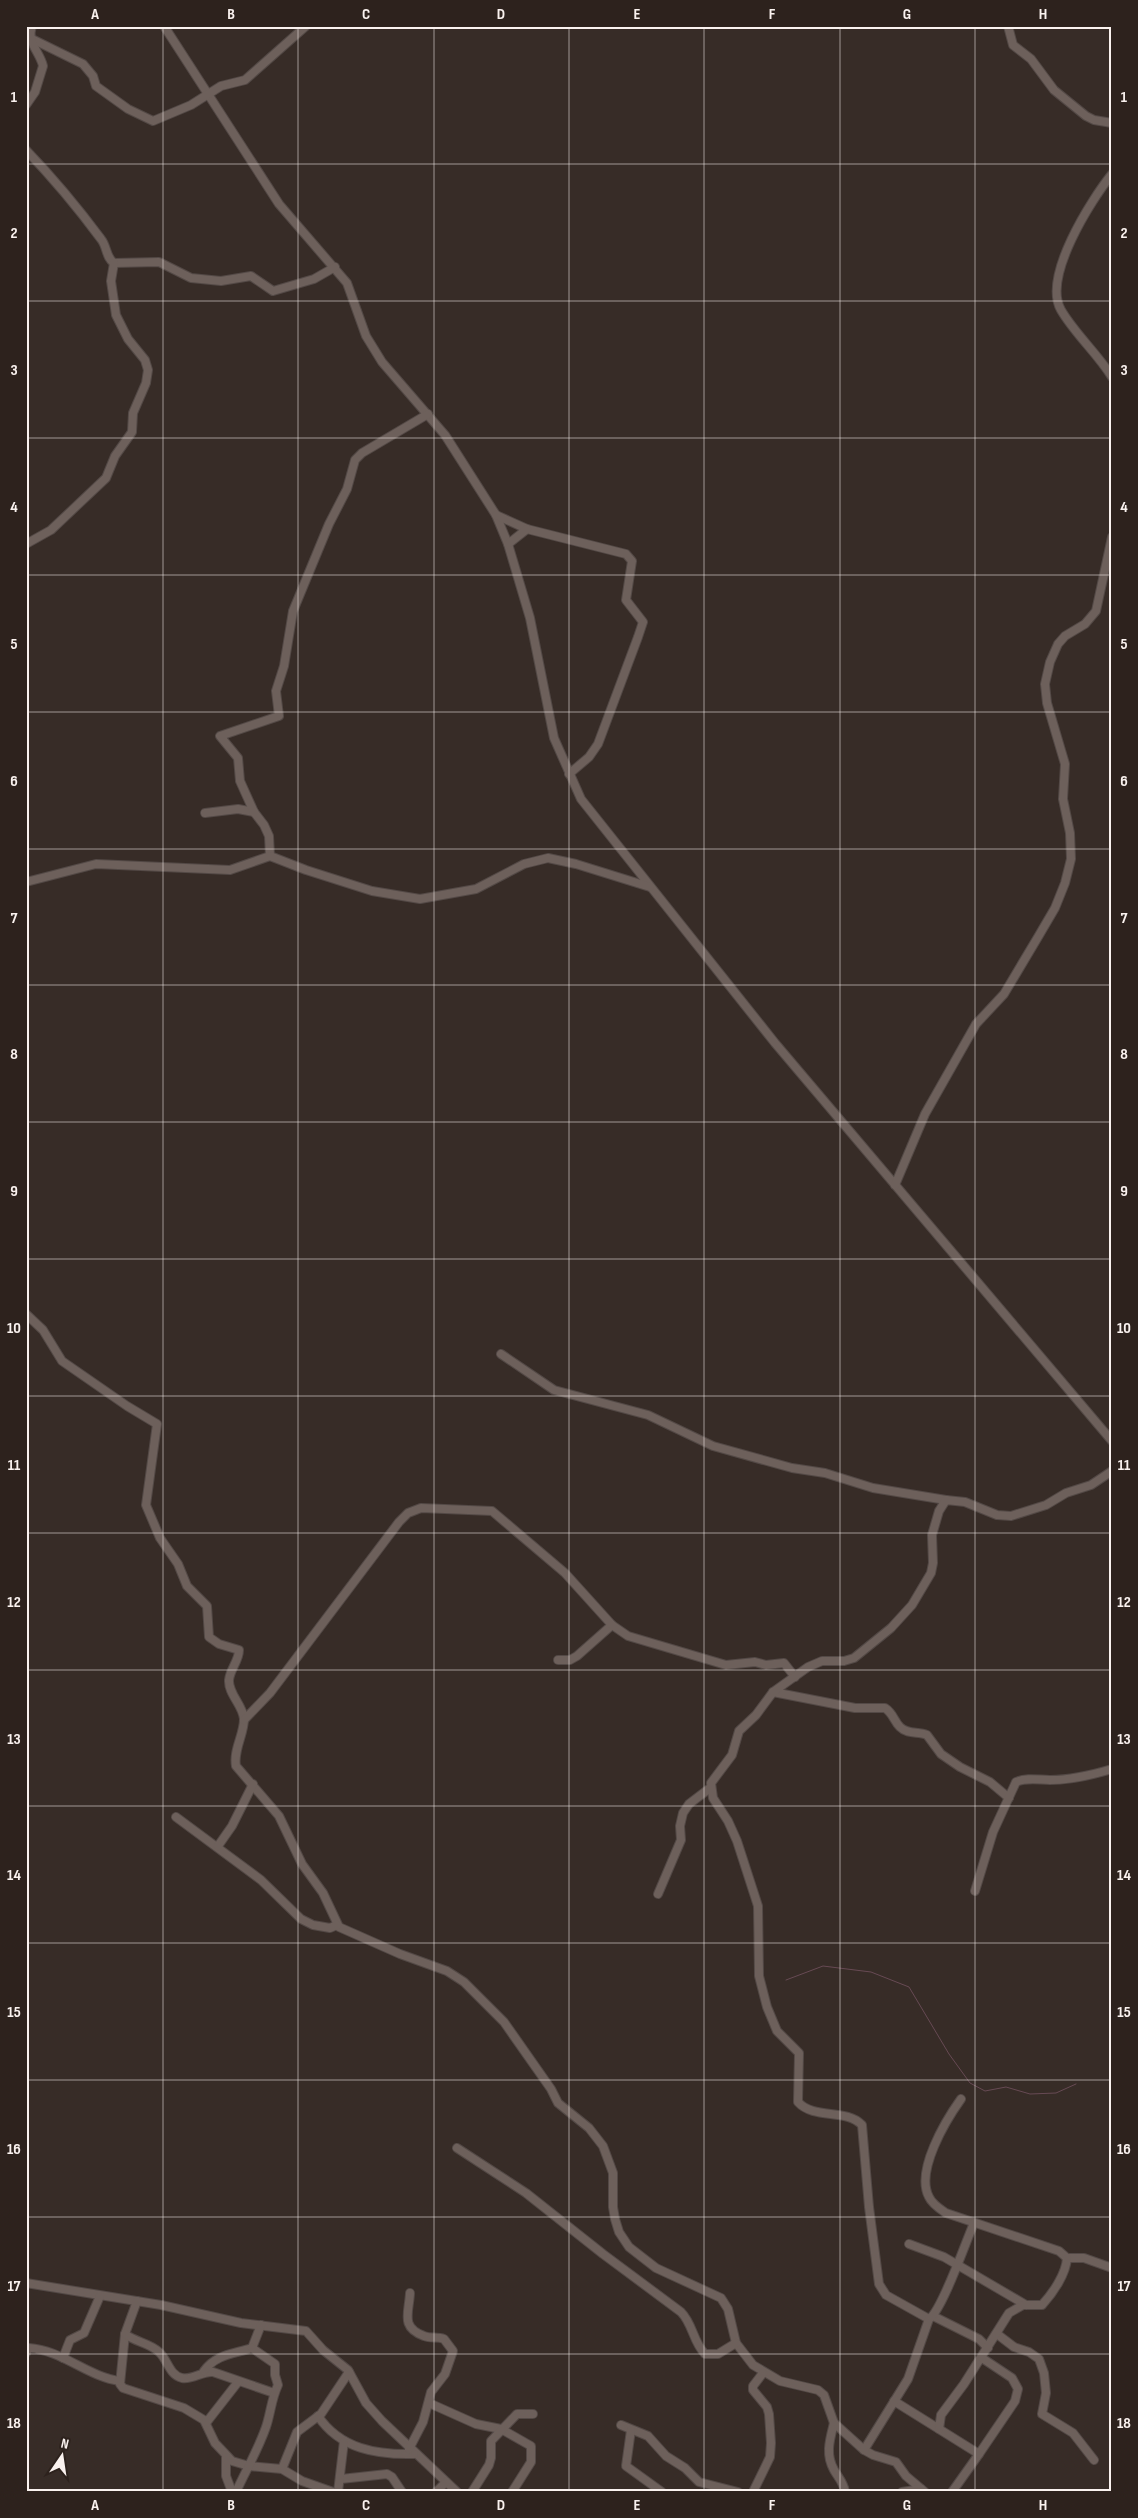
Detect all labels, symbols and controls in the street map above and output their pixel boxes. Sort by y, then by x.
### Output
text: A [90,5,99,24]
text: B [227,5,235,24]
text: C [362,5,370,24]
text: D [497,5,505,24]
text: E [634,5,641,24]
text: F [769,5,776,24]
text: G [903,5,911,24]
text: H [1039,5,1047,24]
text: 1 [11,88,18,107]
text: 1 [1121,88,1128,107]
text: 2 [10,224,18,243]
text: 2 [1120,224,1128,243]
text: 3 [10,361,18,380]
text: 3 [1120,361,1128,380]
text: 4 [10,498,18,517]
text: 4 [1120,498,1128,517]
text: 5 [10,635,18,654]
text: 5 [1120,635,1128,654]
text: 6 [10,772,18,791]
text: 6 [1120,772,1128,791]
text: 7 [11,909,18,928]
text: 7 [1121,909,1128,928]
text: 8 [10,1045,18,1064]
text: 8 [1120,1045,1128,1064]
text: 9 [10,1182,18,1201]
text: 9 [1120,1182,1128,1201]
text: 10 [7,1319,21,1338]
text: 10 [1117,1319,1131,1338]
text: 11 [8,1456,21,1475]
text: 11 [1118,1456,1131,1475]
text: 12 [7,1593,21,1612]
text: 12 [1117,1593,1131,1612]
text: 13 [7,1730,21,1749]
text: 13 [1117,1730,1131,1749]
text: 14 [7,1866,21,1885]
text: 14 [1117,1866,1131,1885]
text: 15 [7,2003,21,2022]
text: 15 [1117,2003,1131,2022]
text: 16 [7,2140,21,2159]
text: 16 [1117,2140,1131,2159]
text: 17 [7,2277,21,2296]
text: 17 [1117,2277,1131,2296]
text: 18 [7,2414,21,2433]
text: 18 [1117,2414,1131,2433]
north arrow [38,2430,88,2480]
text: N [59,2435,70,2453]
text: A [90,2496,99,2515]
text: B [227,2496,235,2515]
text: C [362,2496,370,2515]
text: D [497,2496,505,2515]
text: E [634,2496,641,2515]
text: F [769,2496,776,2515]
text: G [903,2496,911,2515]
text: H [1039,2496,1047,2515]

